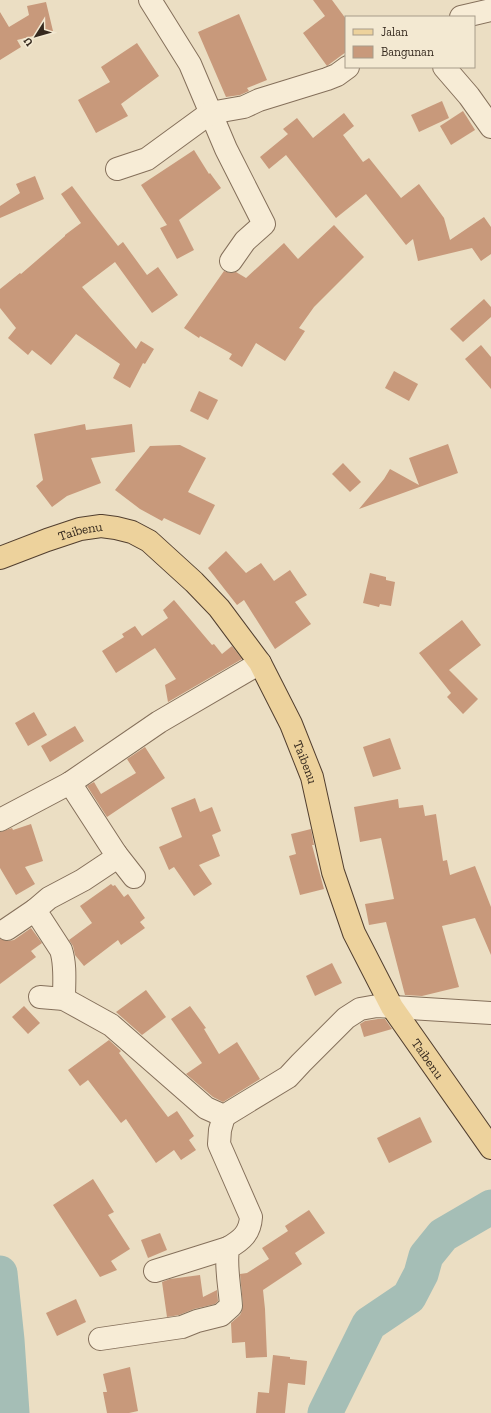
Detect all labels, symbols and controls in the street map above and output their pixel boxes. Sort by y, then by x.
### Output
north arrow [16,16,56,56]
legend [345,16,475,68]
text: Jalan [381,25,408,39]
text: U [21,35,36,49]
text: Bangunan [381,45,434,59]
street label: Taibenu [56,519,104,544]
street label: Taibenu [290,738,320,786]
street label: Taibenu [409,1036,447,1082]

